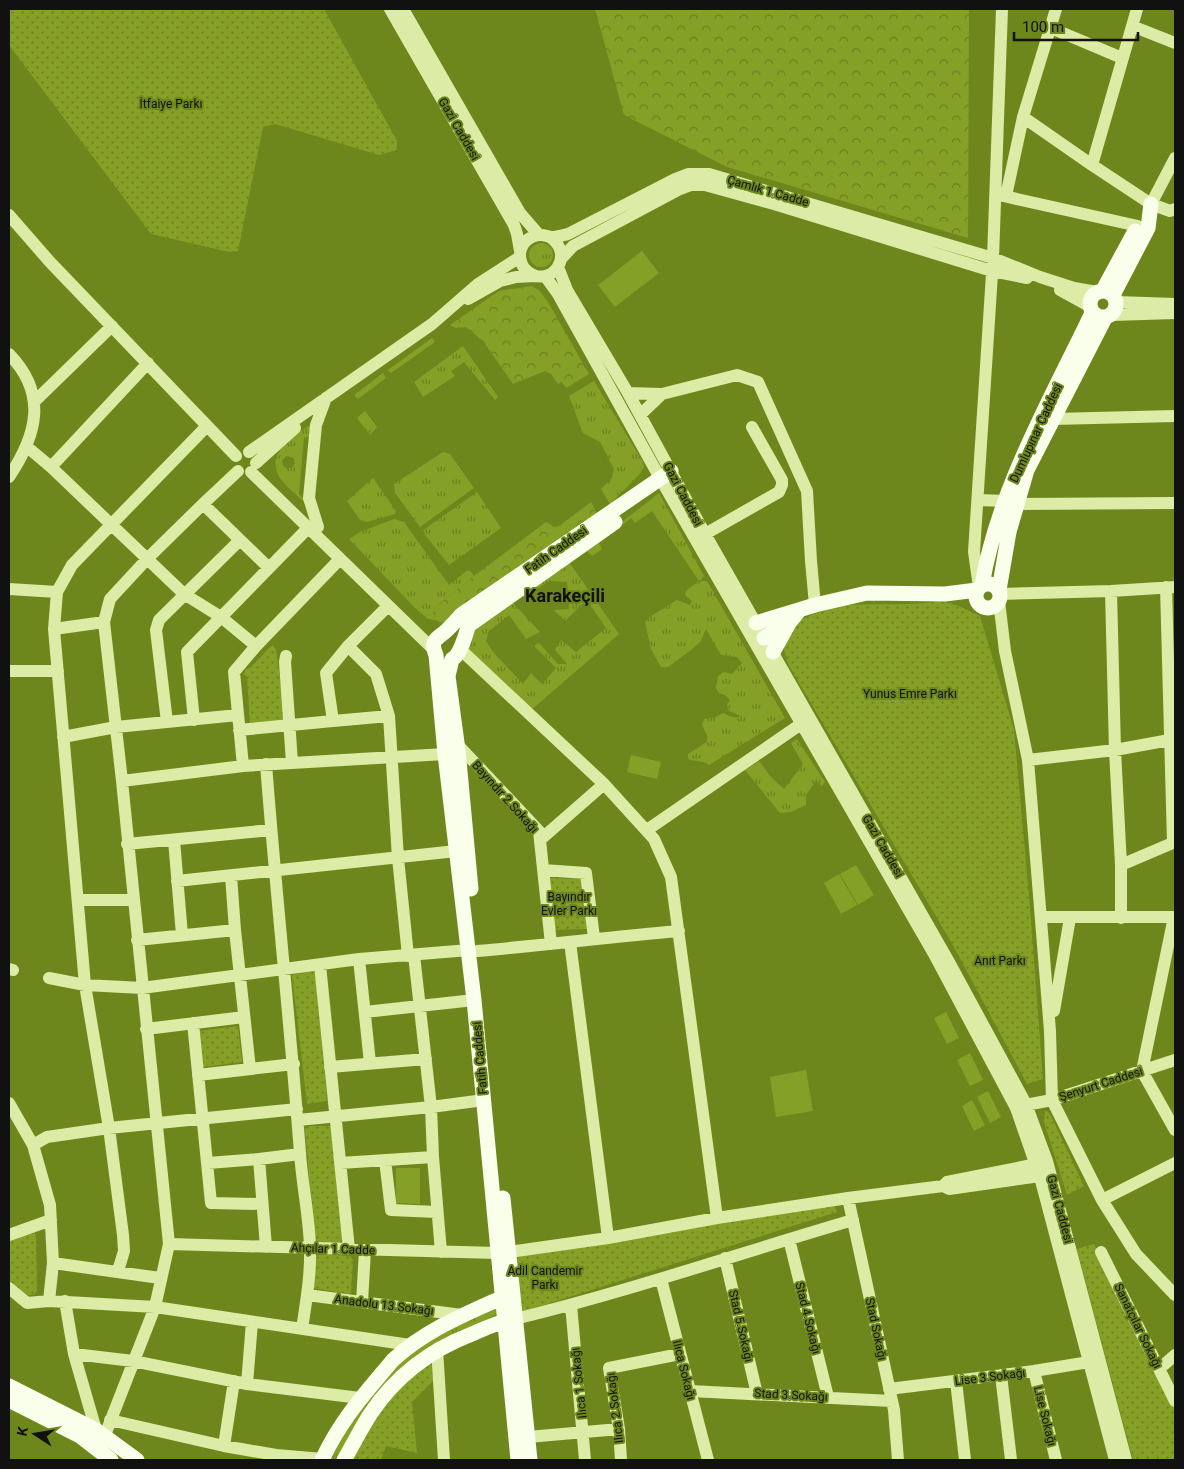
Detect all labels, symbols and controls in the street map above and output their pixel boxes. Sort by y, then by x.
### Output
scale bar [1014,10,1138,42]
text: 100 m [1022,18,1064,36]
street label: Gazi Caddesi [435,95,483,163]
park label: İtfaiye Parkı [140,96,202,111]
street label: Çamlık 1.Cadde [726,173,810,209]
street label: Dumlupınar Caddesi [1007,381,1065,485]
street label: Gazi Caddesi [660,460,706,528]
street label: Fatih Caddesi [522,523,590,577]
district label: Karakeçili [525,585,605,606]
park label: Yunus Emre Parkı [863,687,957,701]
street label: Bayındır 2.Sokağı [469,758,541,836]
street label: Gazi Caddesi [859,812,907,880]
park label: Bayındır Evler Parkı [541,890,597,918]
park label: Anıt Parkı [974,954,1026,968]
street label: Fatih Caddesi [470,1021,490,1095]
street label: Şenyurt Caddesi [1057,1064,1145,1104]
street label: Gazi Caddesi [1044,1173,1076,1245]
street label: Ahçılar 1.Cadde [291,1241,375,1257]
park label: Adil Candemir Parkı [507,1264,583,1292]
street label: Stad 4.Sokağı [792,1281,824,1355]
street label: Sanatçılar Sokağı [1111,1281,1165,1371]
street label: Stad 5.Sokağı [726,1289,756,1363]
street label: Anadolu 13.Sokağı [333,1292,435,1318]
street label: Stad Sokağı [863,1296,889,1362]
street label: Ilıca Sokağı [670,1339,698,1401]
street label: Ilıca 1.Sokağı [568,1347,590,1419]
street label: Lise 3.Sokağı [954,1366,1026,1388]
street label: Ilıca 2.Sokağı [604,1372,626,1444]
street label: Lise Sokağı [1031,1385,1059,1447]
street label: Stad 3.Sokağı [754,1386,828,1404]
north arrow [10,1409,60,1459]
text: K [14,1425,31,1437]

